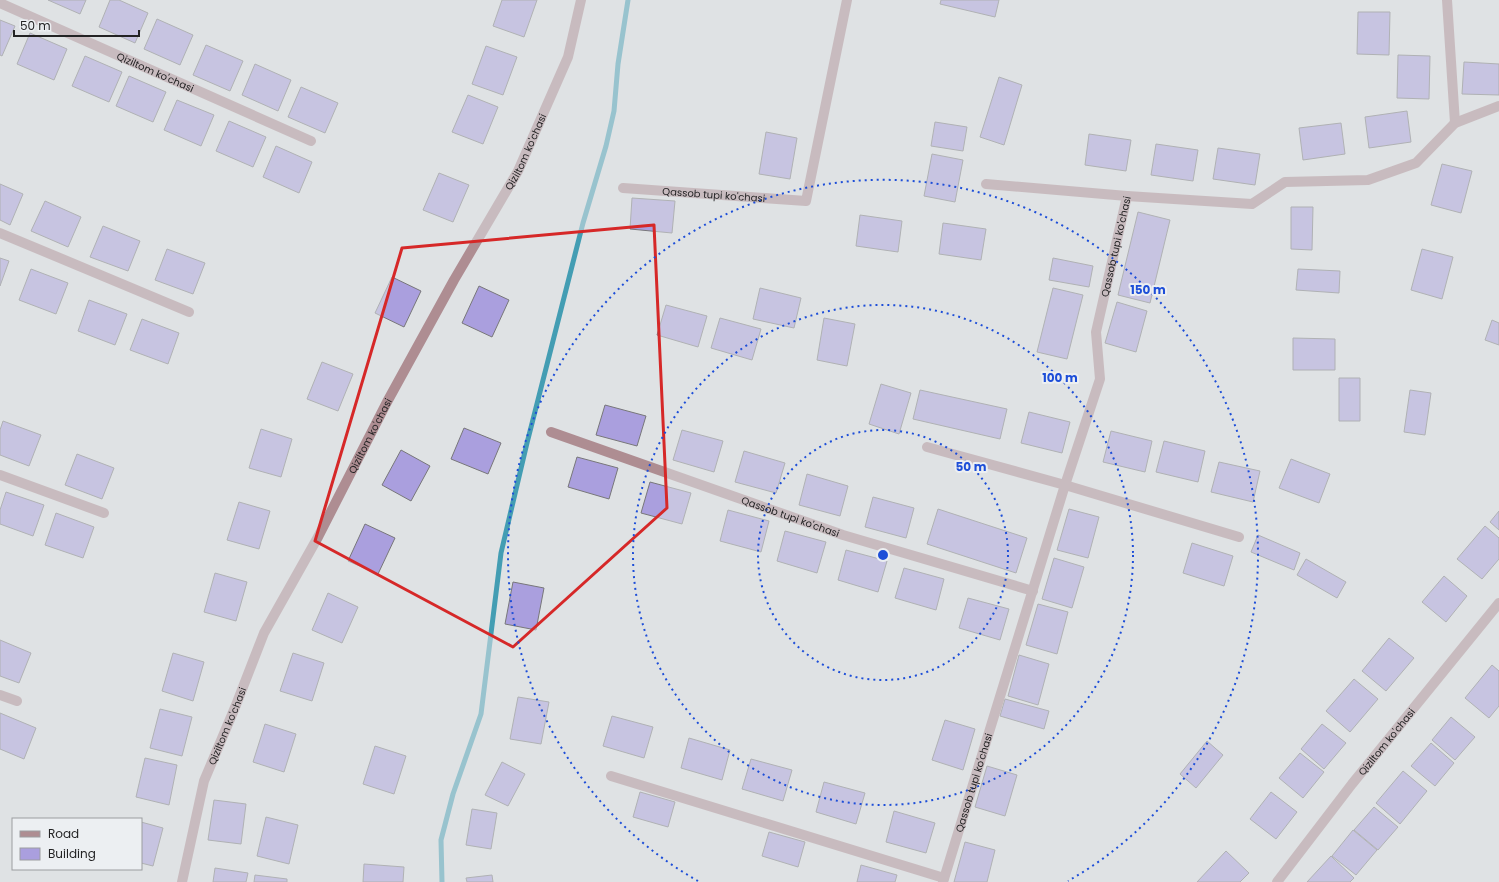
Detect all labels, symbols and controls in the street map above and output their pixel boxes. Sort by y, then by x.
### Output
scale bar [14,12,139,38]
text: 50 m [20,17,51,34]
street label: Qiziltom ko'chasi [114,49,196,96]
street label: Qiziltom ko'chasi [501,111,550,193]
street label: Qassob tupi ko'chasi [662,184,766,206]
street label: Qassob tupi ko'chasi [1097,195,1135,298]
text: 150 m [1130,281,1166,298]
text: 100 m [1042,369,1078,386]
street label: Qiziltom ko'chasi [345,395,396,476]
text: 50 m [956,458,987,475]
street label: Qassob tupi ko'chasi [739,493,841,541]
centre of rings [876,548,890,562]
street label: Qiziltom ko'chasi [205,685,250,767]
street label: Qiziltom ko'chasi [1355,705,1419,779]
street label: Qassob tupi ko'chasi [952,731,996,834]
legend [12,818,142,870]
text: Road [48,825,79,842]
text: Building [48,845,96,862]

